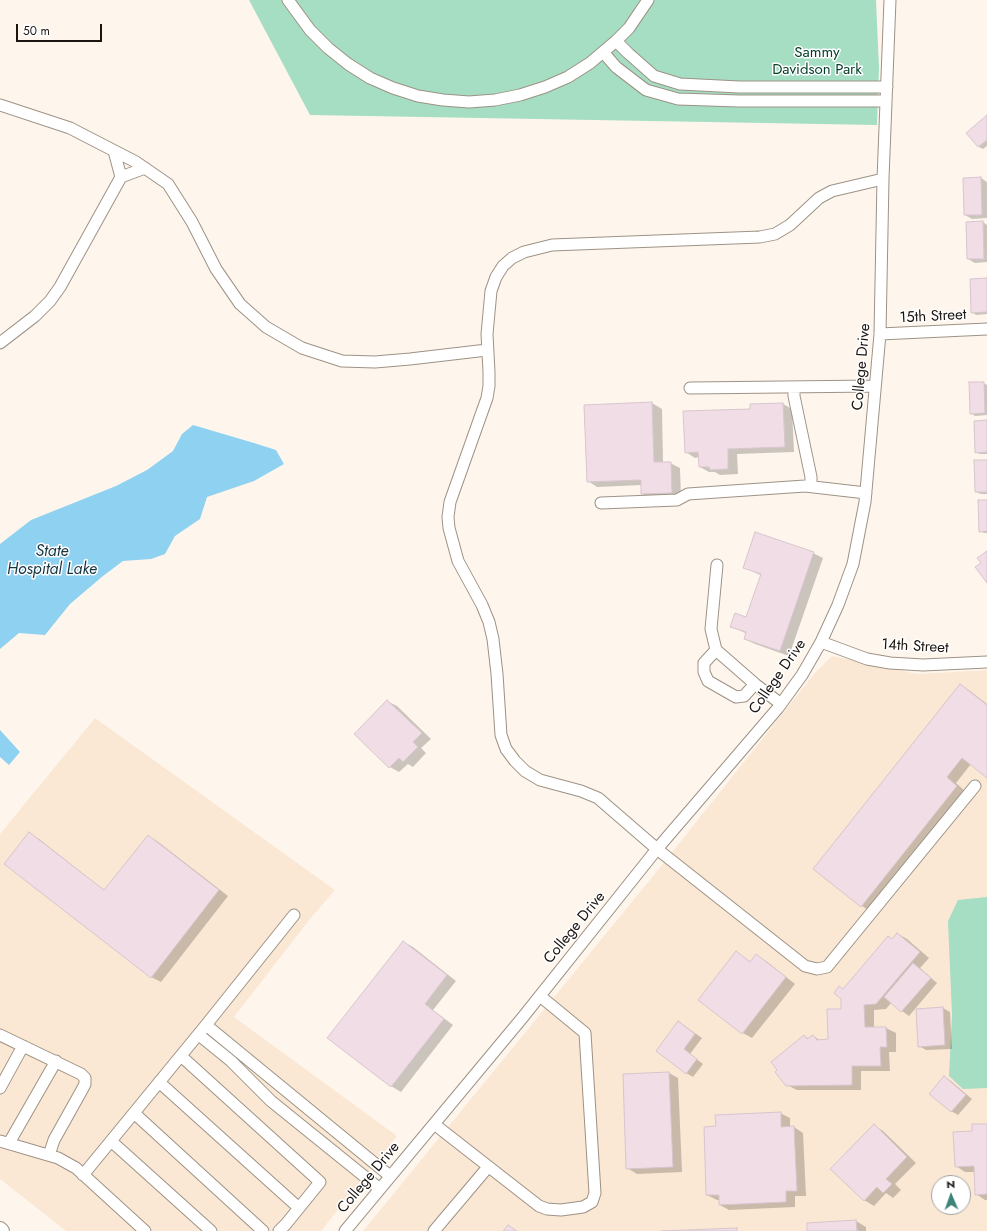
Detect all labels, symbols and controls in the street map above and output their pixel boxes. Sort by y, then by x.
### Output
scale bar [18,16,104,42]
text: 50 m [23,22,50,40]
park label: Sammy Davidson Park [772,44,862,79]
street label: 15th Street [899,306,967,328]
street label: College Drive [849,323,875,411]
water label: State Hospital Lake [7,542,97,580]
street label: College Drive [746,636,810,718]
street label: 14th Street [881,636,949,658]
street label: College Drive [541,888,609,968]
street label: College Drive [334,1139,404,1217]
north arrow [931,1175,971,1215]
text: N [946,1176,955,1192]

